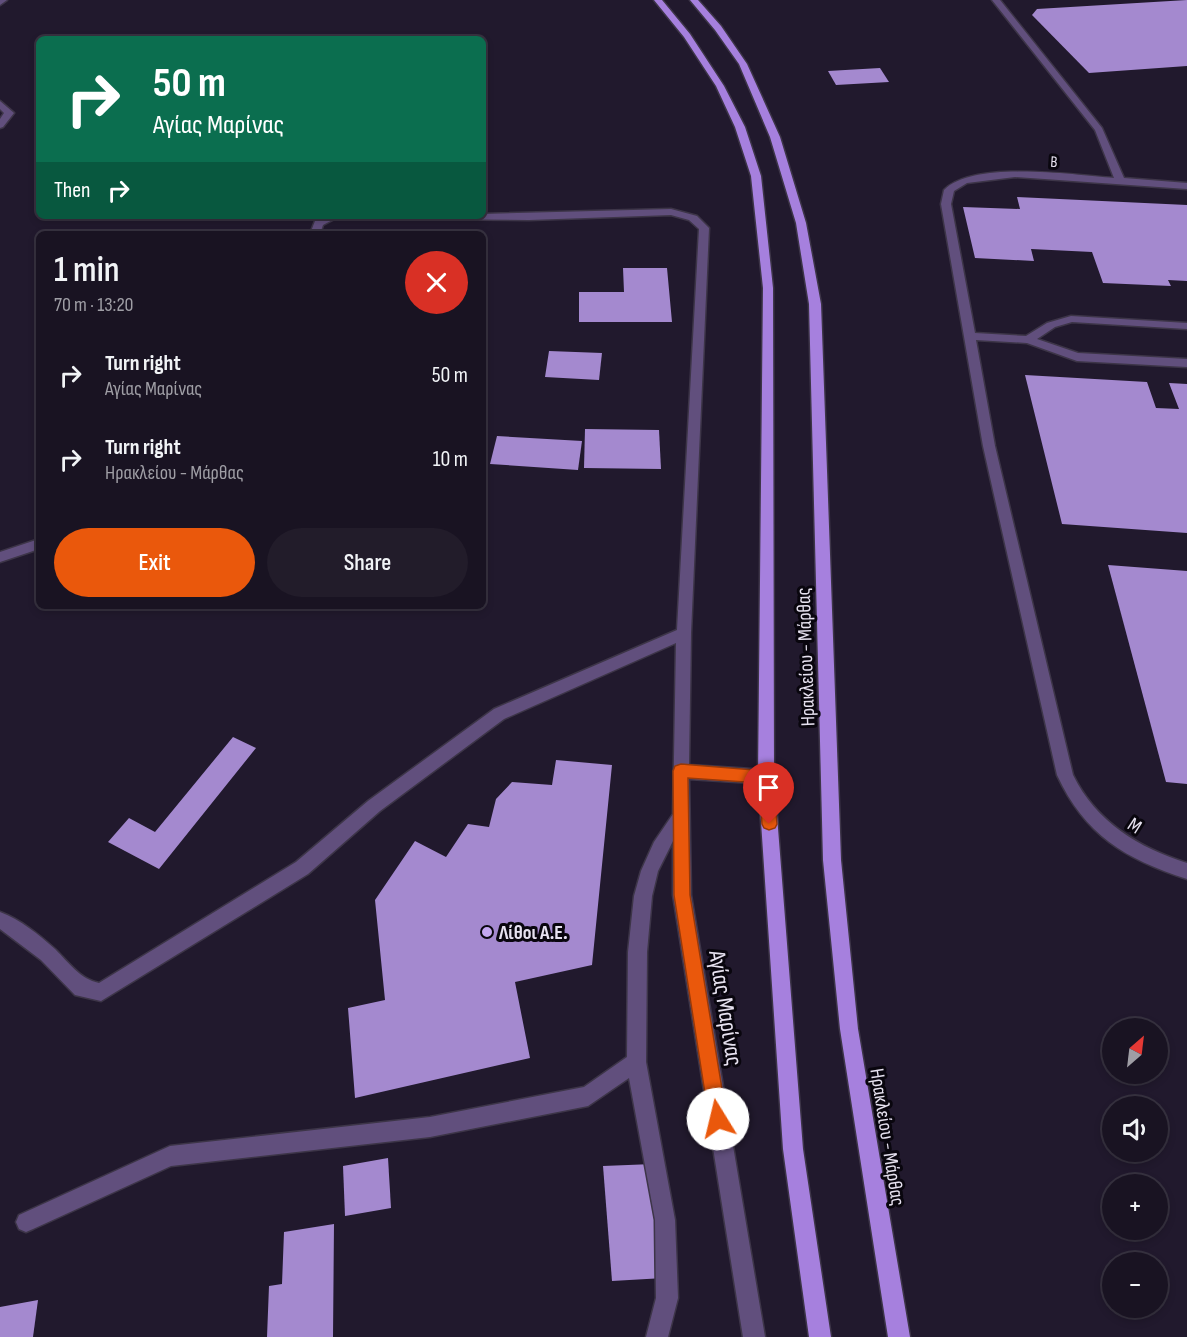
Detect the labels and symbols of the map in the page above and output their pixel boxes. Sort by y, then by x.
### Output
street label: Β [1050,153,1058,172]
street label: Ηρακλείου - Μάρθας [792,587,820,727]
pin [743,762,794,824]
street label: Μ [1123,813,1146,839]
place label: Λίθοι Α.Ε. [498,921,568,945]
marker: Λίθοι Α.Ε. [480,925,494,939]
street label: Αγίας Μαρίνας [702,947,749,1068]
north arrow [1102,1018,1168,1084]
street label: Ηρακλείου - Μάρθας [864,1067,910,1208]
position arrow [686,1087,750,1151]

